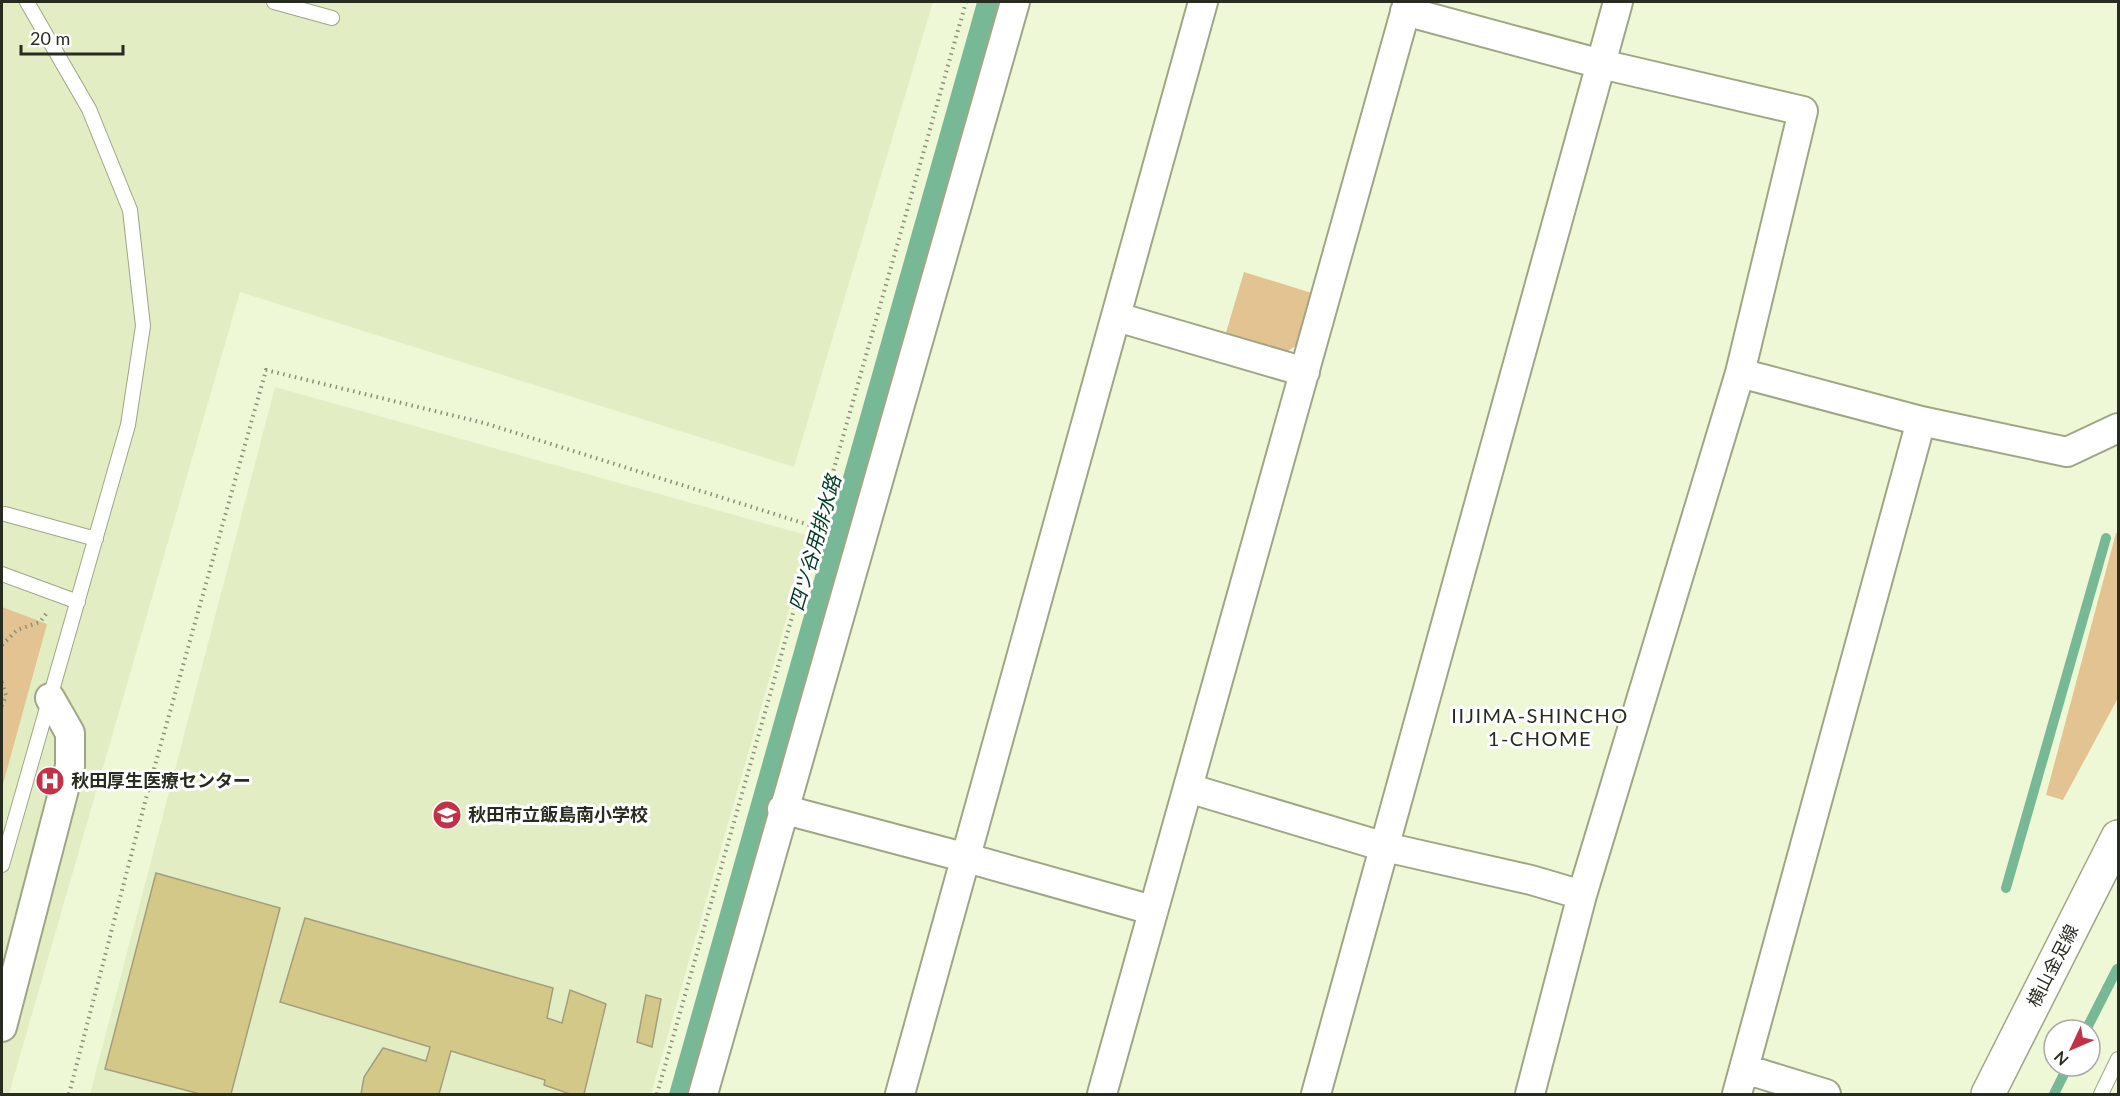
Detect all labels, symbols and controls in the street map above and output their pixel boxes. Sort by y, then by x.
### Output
scale bar [21,18,123,56]
text: 20 m [30,27,70,49]
water label: 四ツ谷用排水路 [783,470,845,613]
district label: IIJIMA-SHINCHO 1-CHOME [1451,703,1629,750]
hospital icon: 秋田厚生医療センター [34,765,66,797]
place label: 秋田厚生医療センター [71,769,251,791]
school or university icon: 秋田市立飯島南小学校 [431,799,463,831]
place label: 秋田市立飯島南小学校 [468,803,648,825]
street label: 横山金足線 [2022,920,2082,1011]
north arrow [2042,1018,2102,1078]
text: N [2050,1048,2072,1070]

